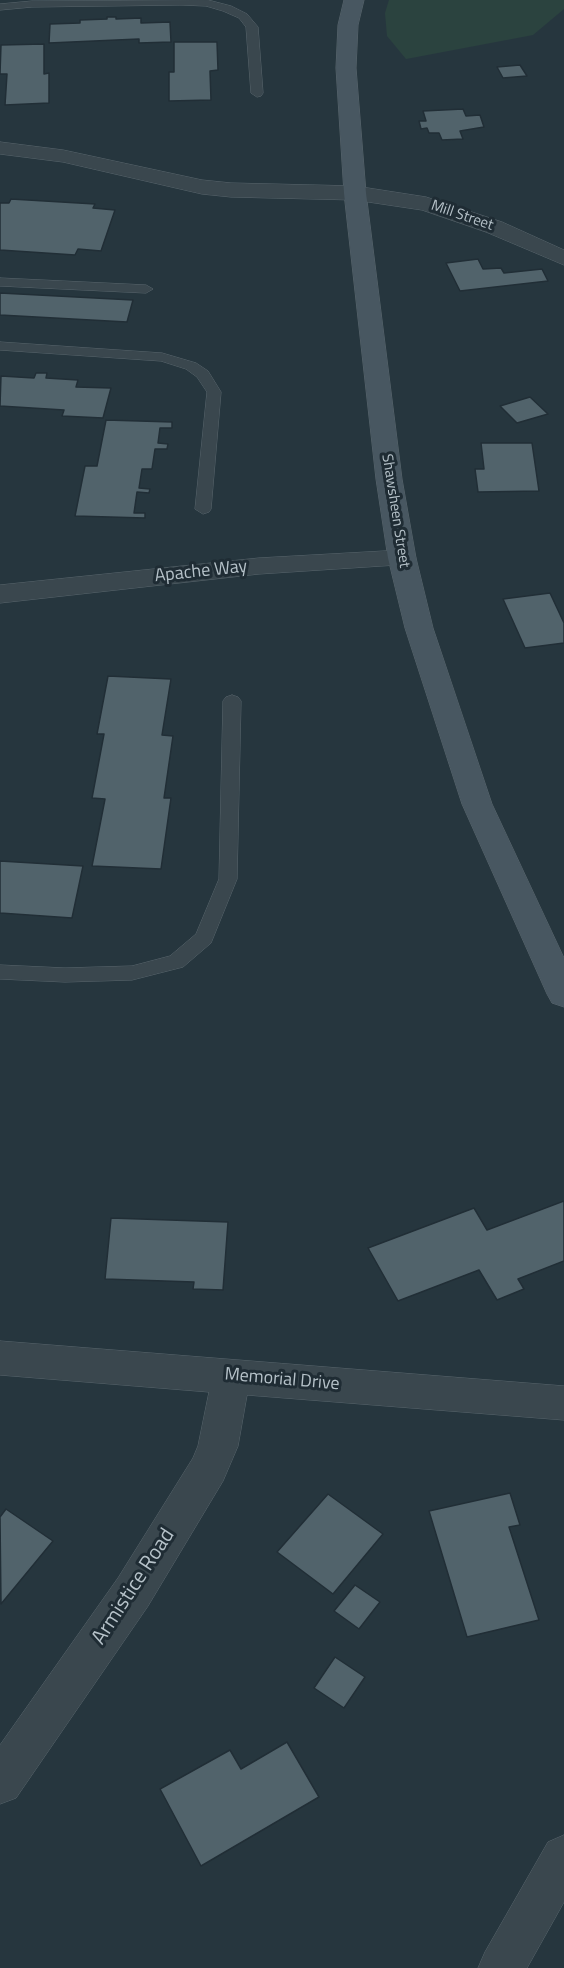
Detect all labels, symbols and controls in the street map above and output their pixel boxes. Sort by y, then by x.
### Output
street label: Mill Street [428,197,496,235]
street label: Shawsheen Street [377,453,413,569]
street label: Apache Way [154,556,248,588]
street label: Memorial Drive [224,1364,340,1396]
street label: Armistice Road [87,1524,181,1650]

